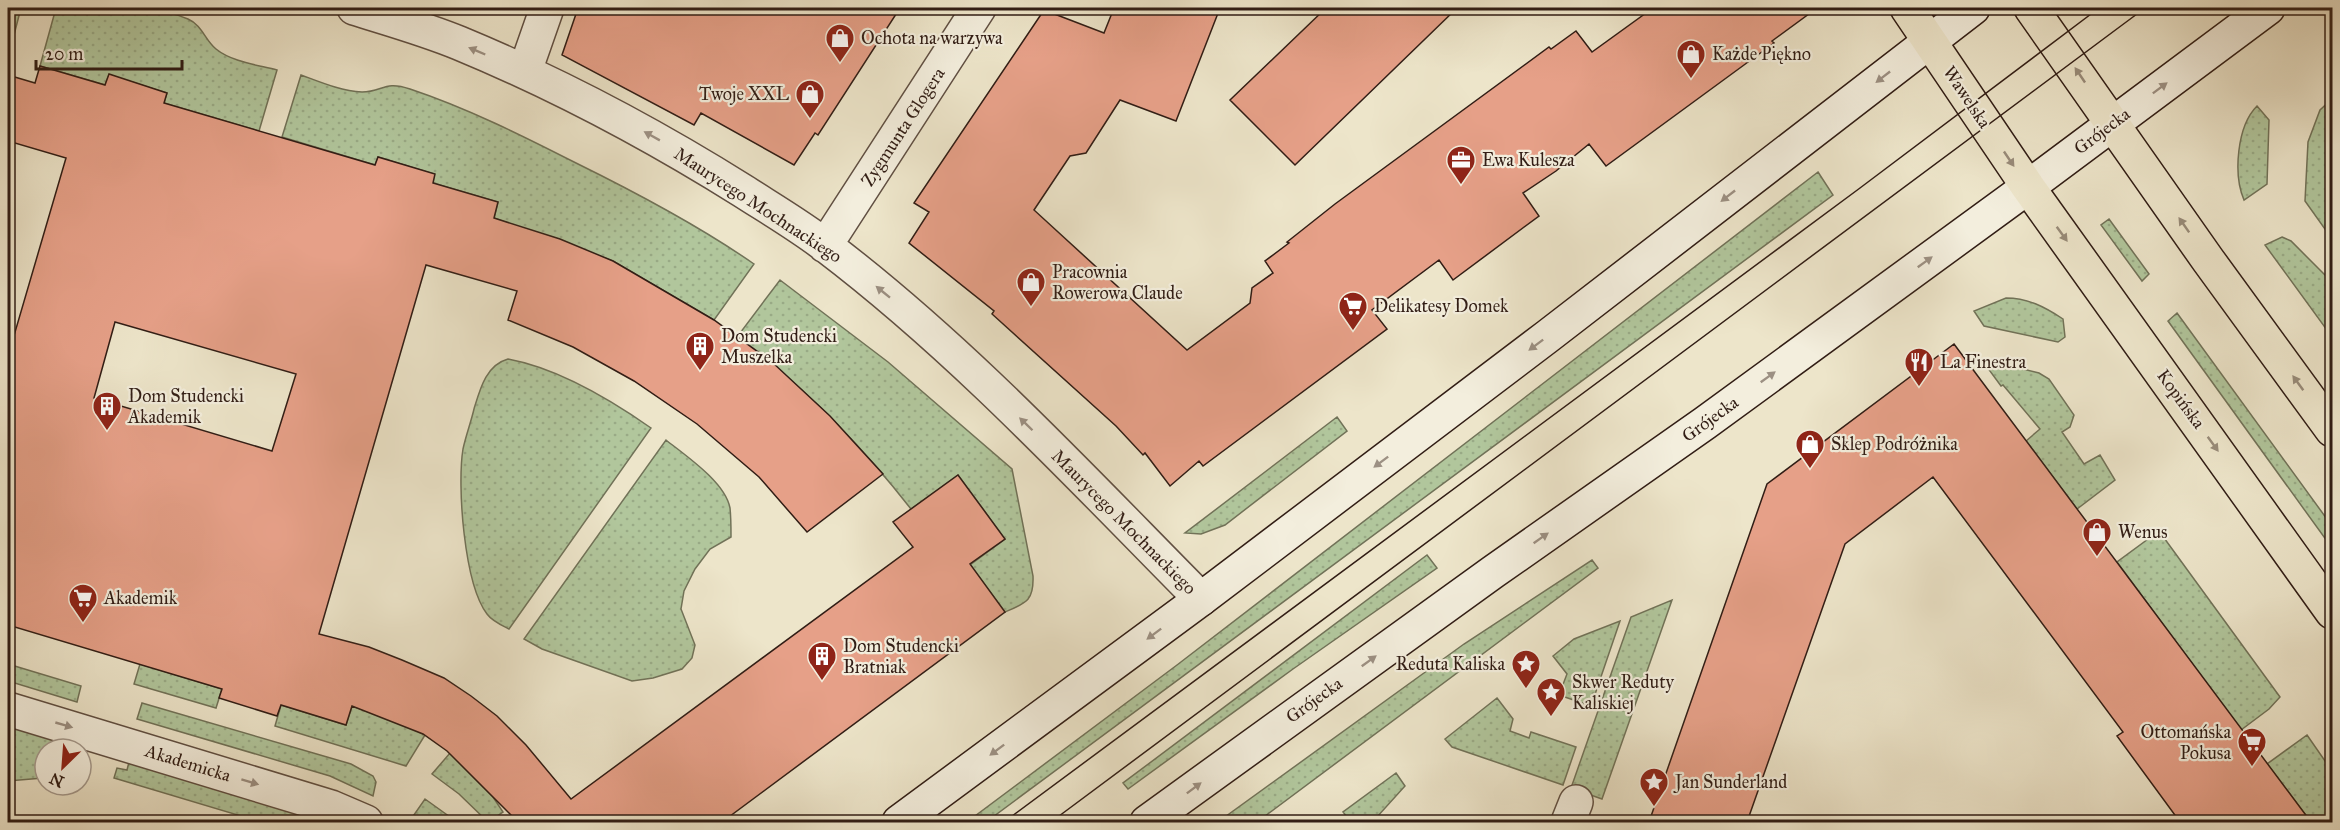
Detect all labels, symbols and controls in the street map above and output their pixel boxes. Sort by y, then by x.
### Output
shop icon: Ochota na warzywa [824,22,856,64]
place label: Ochota na warzywa [861,27,1003,49]
scale bar [36,33,182,71]
shop icon: Każde Piękno [1675,38,1707,80]
text: 20 m [45,43,83,65]
place label: Każde Piękno [1712,43,1811,65]
one-way arrow [467,46,485,56]
street label: Wawelska [1938,62,1996,133]
street label: Zygmunta Glogera [856,63,951,191]
one-way arrow [2075,67,2086,83]
one-way arrow [1875,71,1891,83]
shop icon: Twoje XXL [794,78,826,120]
place label: Twoje XXL [699,83,790,105]
one-way arrow [2152,83,2167,95]
street label: Grójecka [2070,103,2135,159]
one-way arrow [643,131,660,141]
street label: Maurycego Mochnackiego [669,142,846,268]
office icon: Ewa Kulesza [1445,144,1477,186]
place label: Ewa Kulesza [1482,149,1575,171]
one-way arrow [2003,151,2015,167]
one-way arrow [1721,189,1736,201]
one-way arrow [2179,217,2190,233]
one-way arrow [2056,226,2068,242]
one-way arrow [1917,256,1933,268]
place label: Pracownia Rowerowa Claude [1052,261,1183,304]
shop icon: Pracownia Rowerowa Claude [1015,266,1047,308]
one-way arrow [875,287,890,299]
supermarket icon: Delikatesy Domek [1337,290,1369,332]
place label: Delikatesy Domek [1374,295,1509,317]
place label: Dom Studencki Muszelka [721,325,837,368]
building icon: Dom Studencki Muszelka [684,330,716,372]
one-way arrow [1529,338,1544,350]
restaurant icon: La Finestra [1903,346,1935,388]
place label: La Finestra [1940,351,2026,373]
street label: Kopińska [2152,365,2210,433]
one-way arrow [1760,371,1776,383]
one-way arrow [2292,375,2304,391]
place label: Dom Studencki Akademik [127,385,244,428]
building icon: Dom Studencki Akademik [91,390,123,432]
street label: Grójecka [1677,391,1743,447]
one-way arrow [1019,417,1034,431]
shop icon: Sklep Podróżnika [1794,428,1826,470]
place label: Sklep Podróżnika [1831,433,1958,455]
one-way arrow [2206,436,2218,452]
street label: Maurycego Mochnackiego [1046,445,1201,600]
one-way arrow [1373,456,1389,469]
shop icon: Wenus [2081,516,2113,558]
place label: Wenus [2118,521,2168,543]
one-way arrow [1532,532,1548,544]
supermarket icon: Akademik [67,582,99,624]
place label: Akademik [103,587,178,609]
one-way arrow [1147,628,1163,640]
place label: Dom Studencki Bratniak [843,635,959,678]
building icon: Dom Studencki Bratniak [806,640,838,682]
place icon: Reduta Kaliska [1510,648,1542,690]
place label: Reduta Kaliska [1396,653,1505,675]
one-way arrow [1361,655,1377,667]
place label: Skwer Reduty Kaliskiej [1572,671,1675,714]
street label: Grójecka [1281,672,1347,728]
place icon: Skwer Reduty Kaliskiej [1535,676,1567,718]
one-way arrow [55,721,73,730]
place label: Ottomańska Pokusa [2140,721,2231,764]
supermarket icon: Ottomańska Pokusa [2236,726,2268,768]
north arrow [33,737,93,797]
street label: Akademicka [142,739,234,787]
one-way arrow [990,744,1006,756]
place icon: Jan Sunderland [1638,766,1670,808]
text: N [46,768,67,792]
place label: Jan Sunderland [1673,771,1787,794]
one-way arrow [241,778,259,787]
one-way arrow [1187,782,1202,794]

